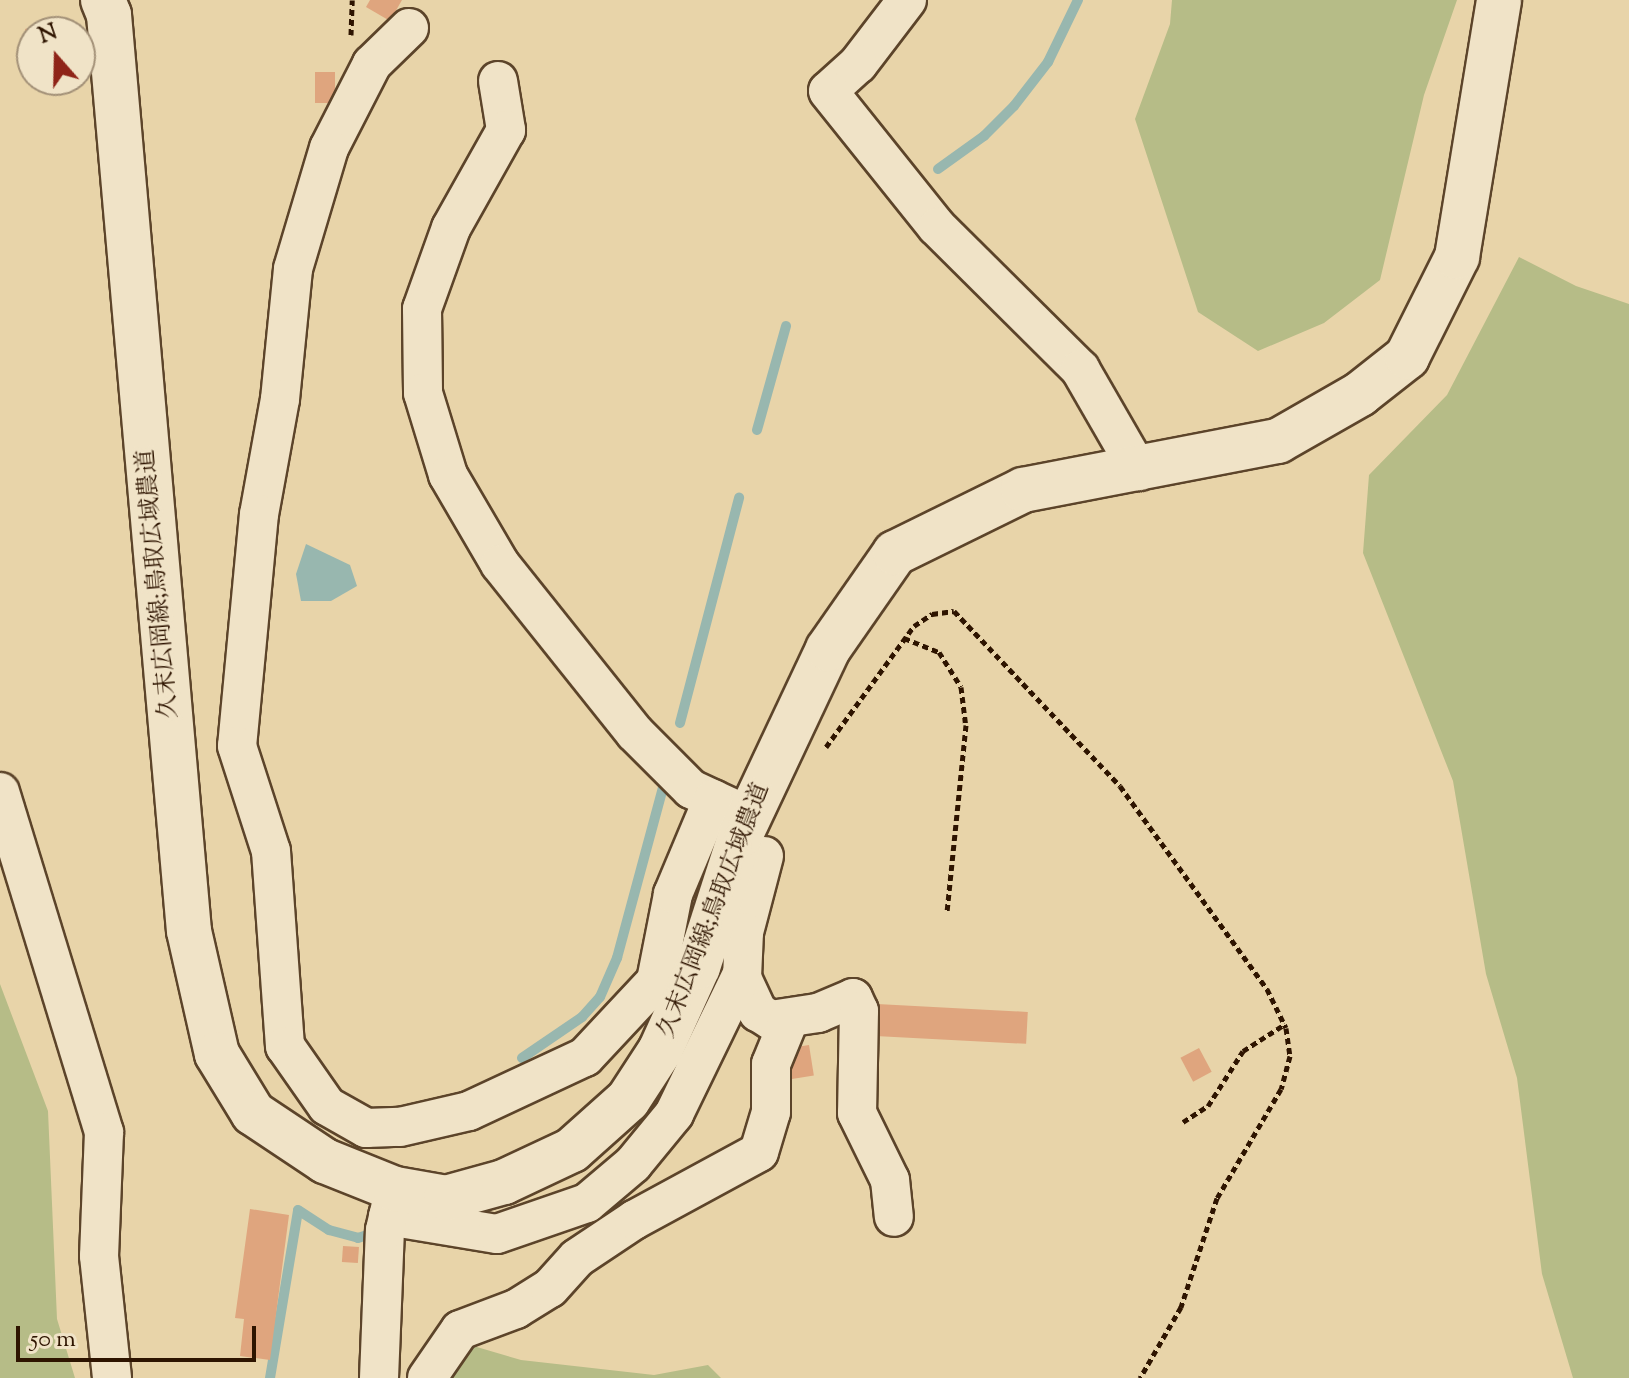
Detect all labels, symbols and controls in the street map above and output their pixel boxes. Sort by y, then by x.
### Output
north arrow [16,16,96,96]
text: N [35,17,62,53]
street label: 久末広岡線;鳥取広域農道 [133,448,185,720]
street label: 久末広岡線;鳥取広域農道 [653,780,777,1042]
scale bar [20,1310,260,1360]
text: 50 m [30,1323,76,1357]

